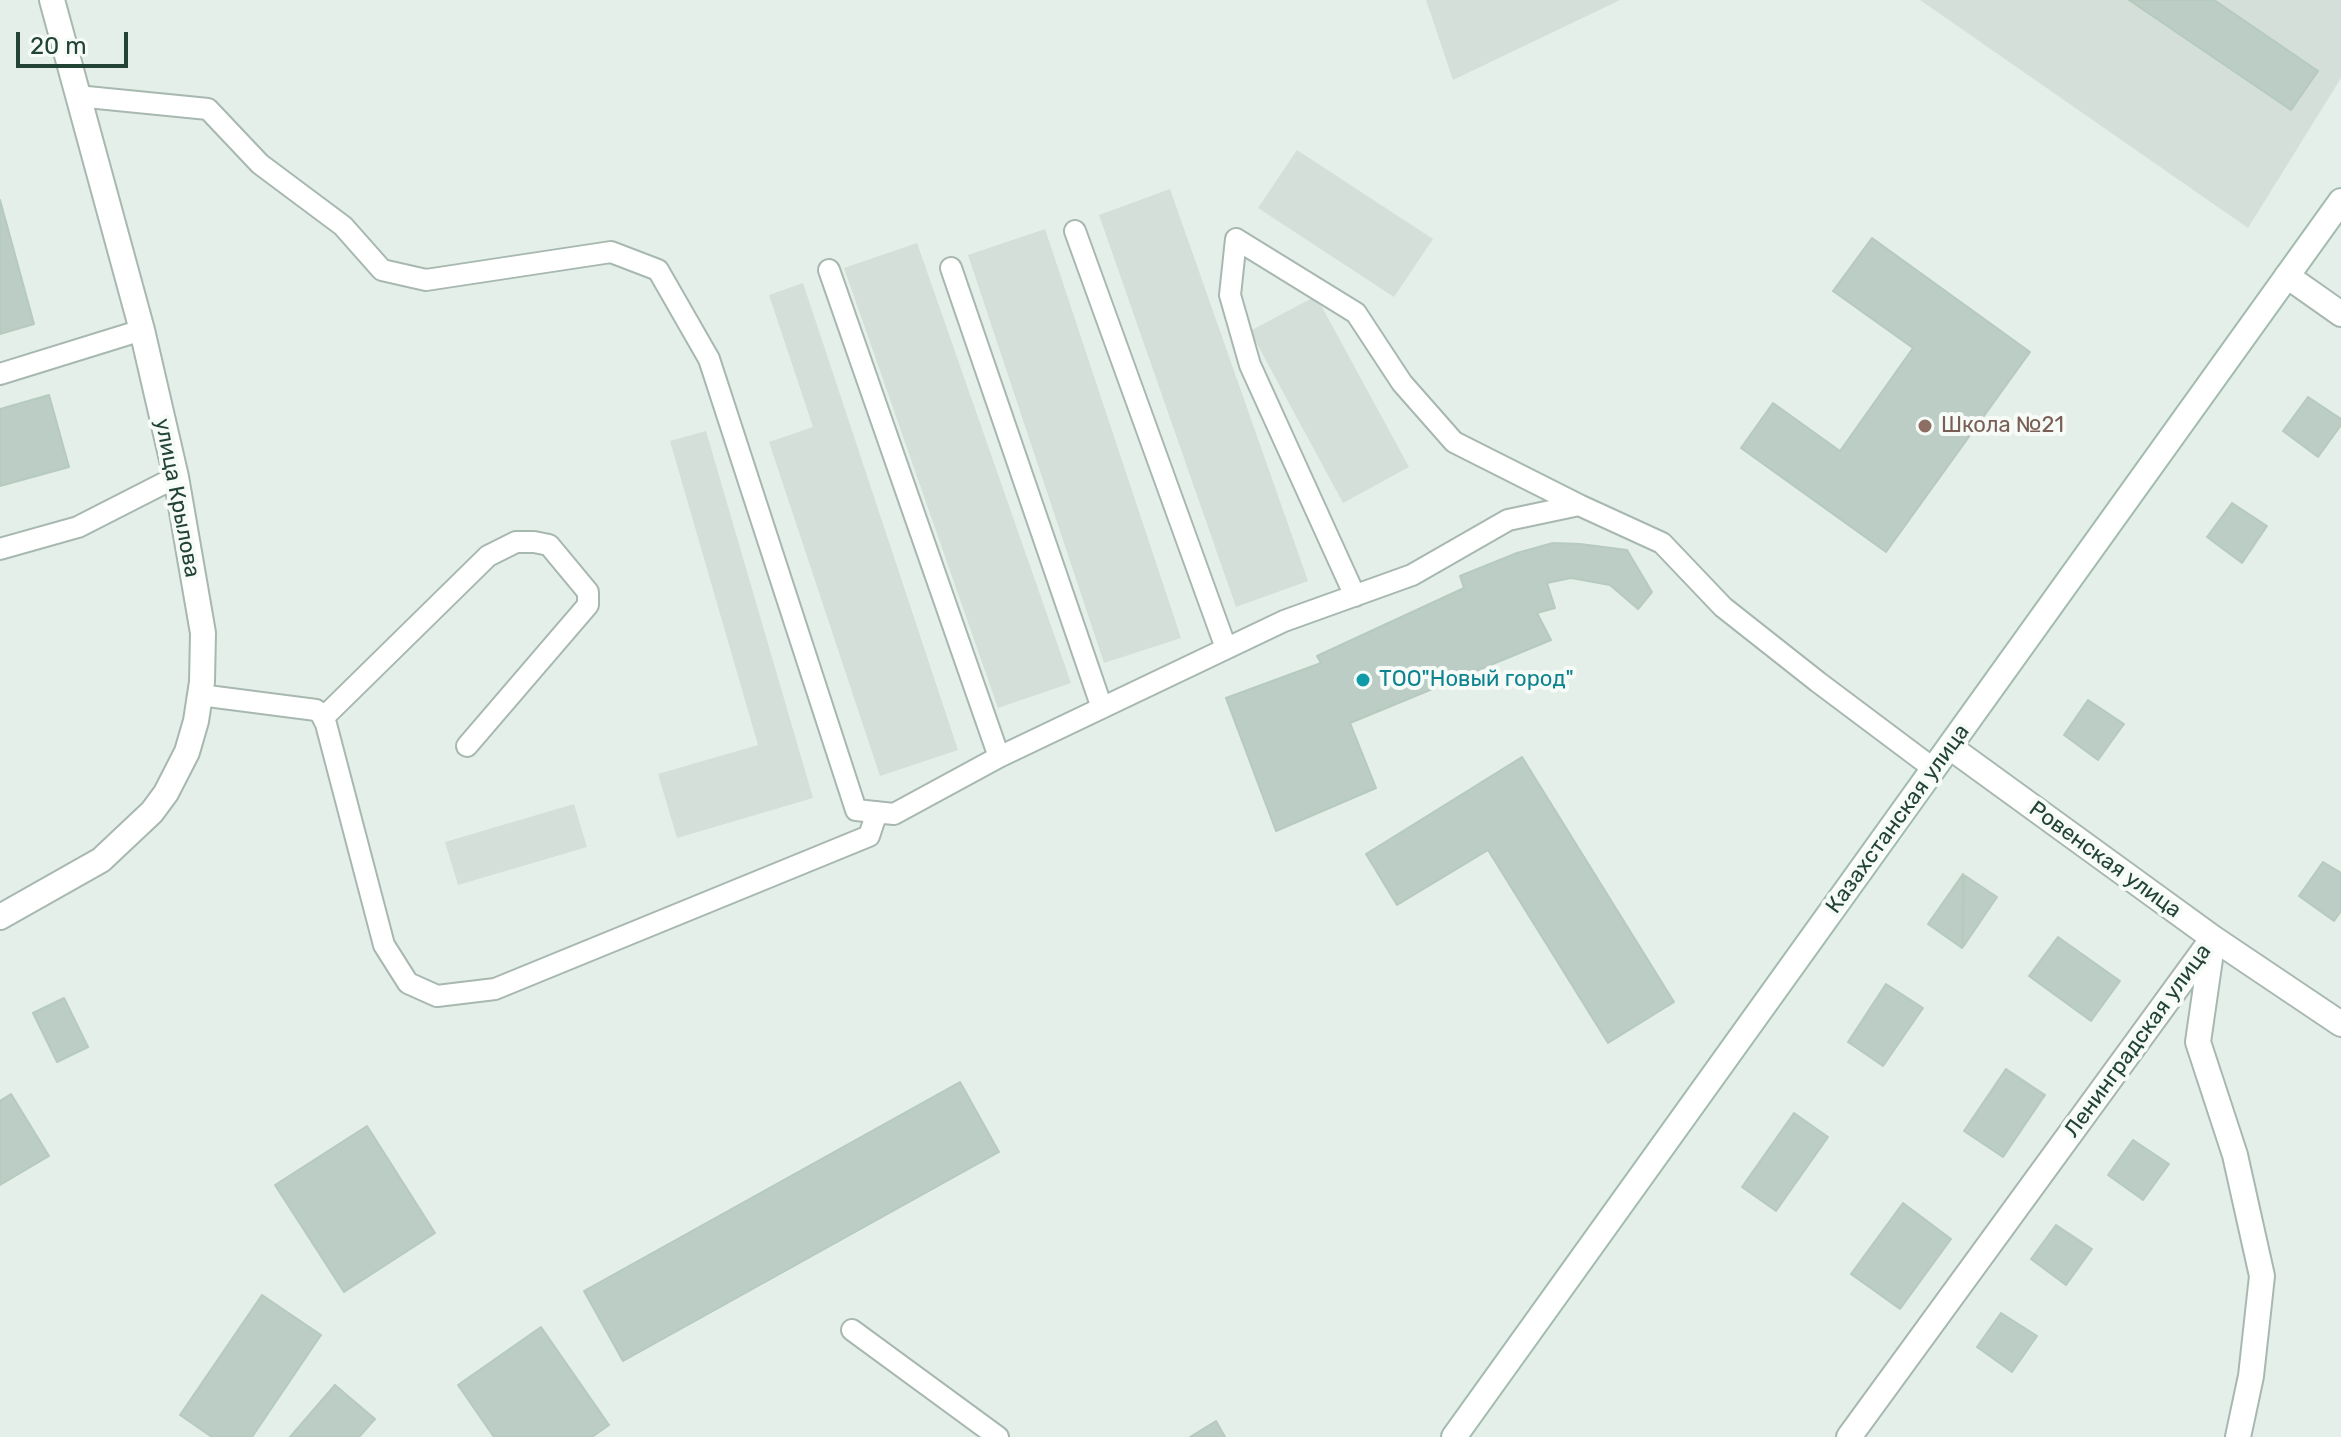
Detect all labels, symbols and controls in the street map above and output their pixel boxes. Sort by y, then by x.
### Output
scale bar [20,16,132,66]
text: 20 m [30,32,87,60]
place label: Школа №21 [1941,413,2064,439]
street label: улица Крылова [149,416,205,580]
marker: Школа №21 [1916,417,1934,435]
place label: ТОО"Новый город" [1379,667,1574,693]
marker: ТОО"Новый город" [1354,671,1372,689]
street label: Казахстанская улица [1821,719,1975,919]
street label: Ровенская улица [2024,796,2186,924]
street label: Ленинградская улица [2059,939,2217,1143]

